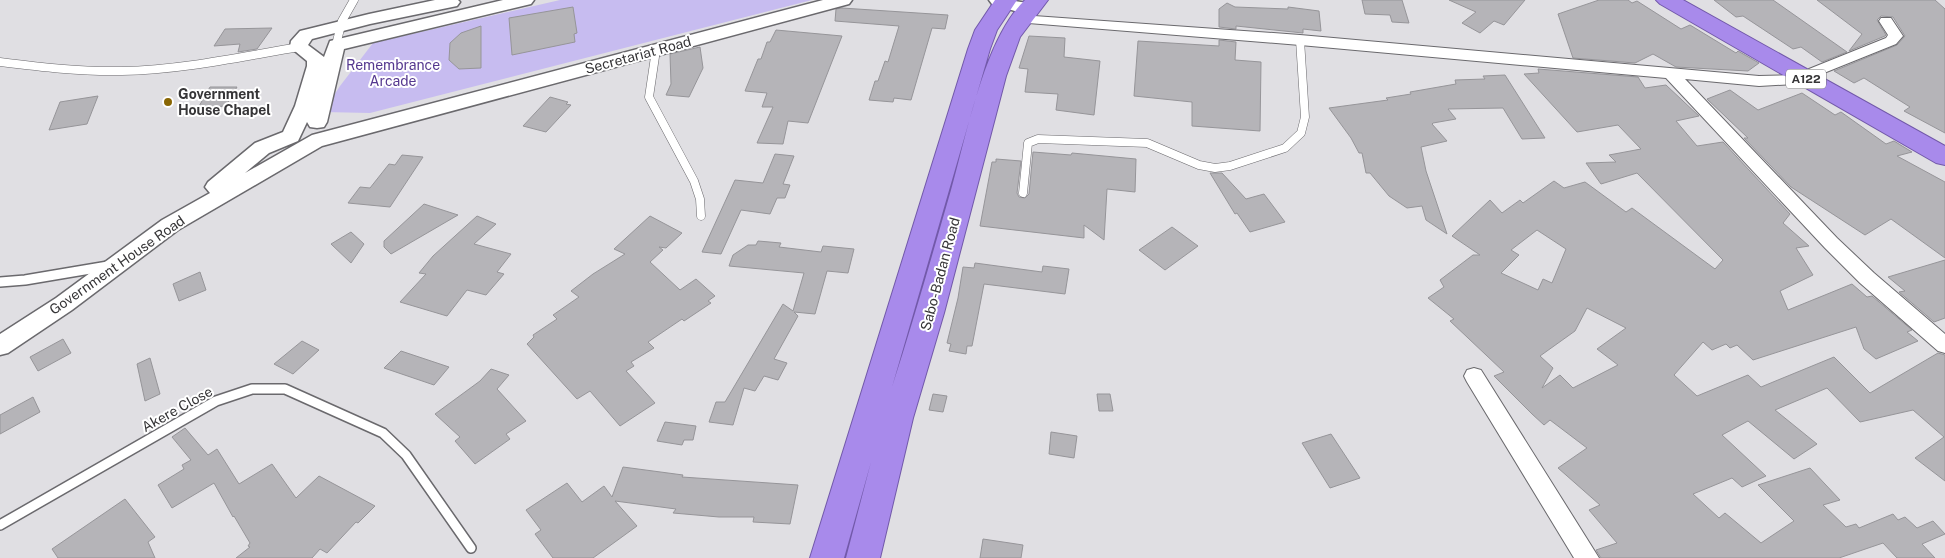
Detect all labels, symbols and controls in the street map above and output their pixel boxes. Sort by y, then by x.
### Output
street label: Secretariat Road [583,33,693,77]
park label: Remembrance Arcade [346,57,440,89]
road number: A122 [1786,70,1826,88]
place label: Government House Chapel [178,86,271,118]
marker: Government House Chapel [162,96,174,108]
street label: Government House Road [46,212,188,318]
street label: Sabo-Badan Road [917,216,963,332]
street label: Akere Close [139,383,215,435]

